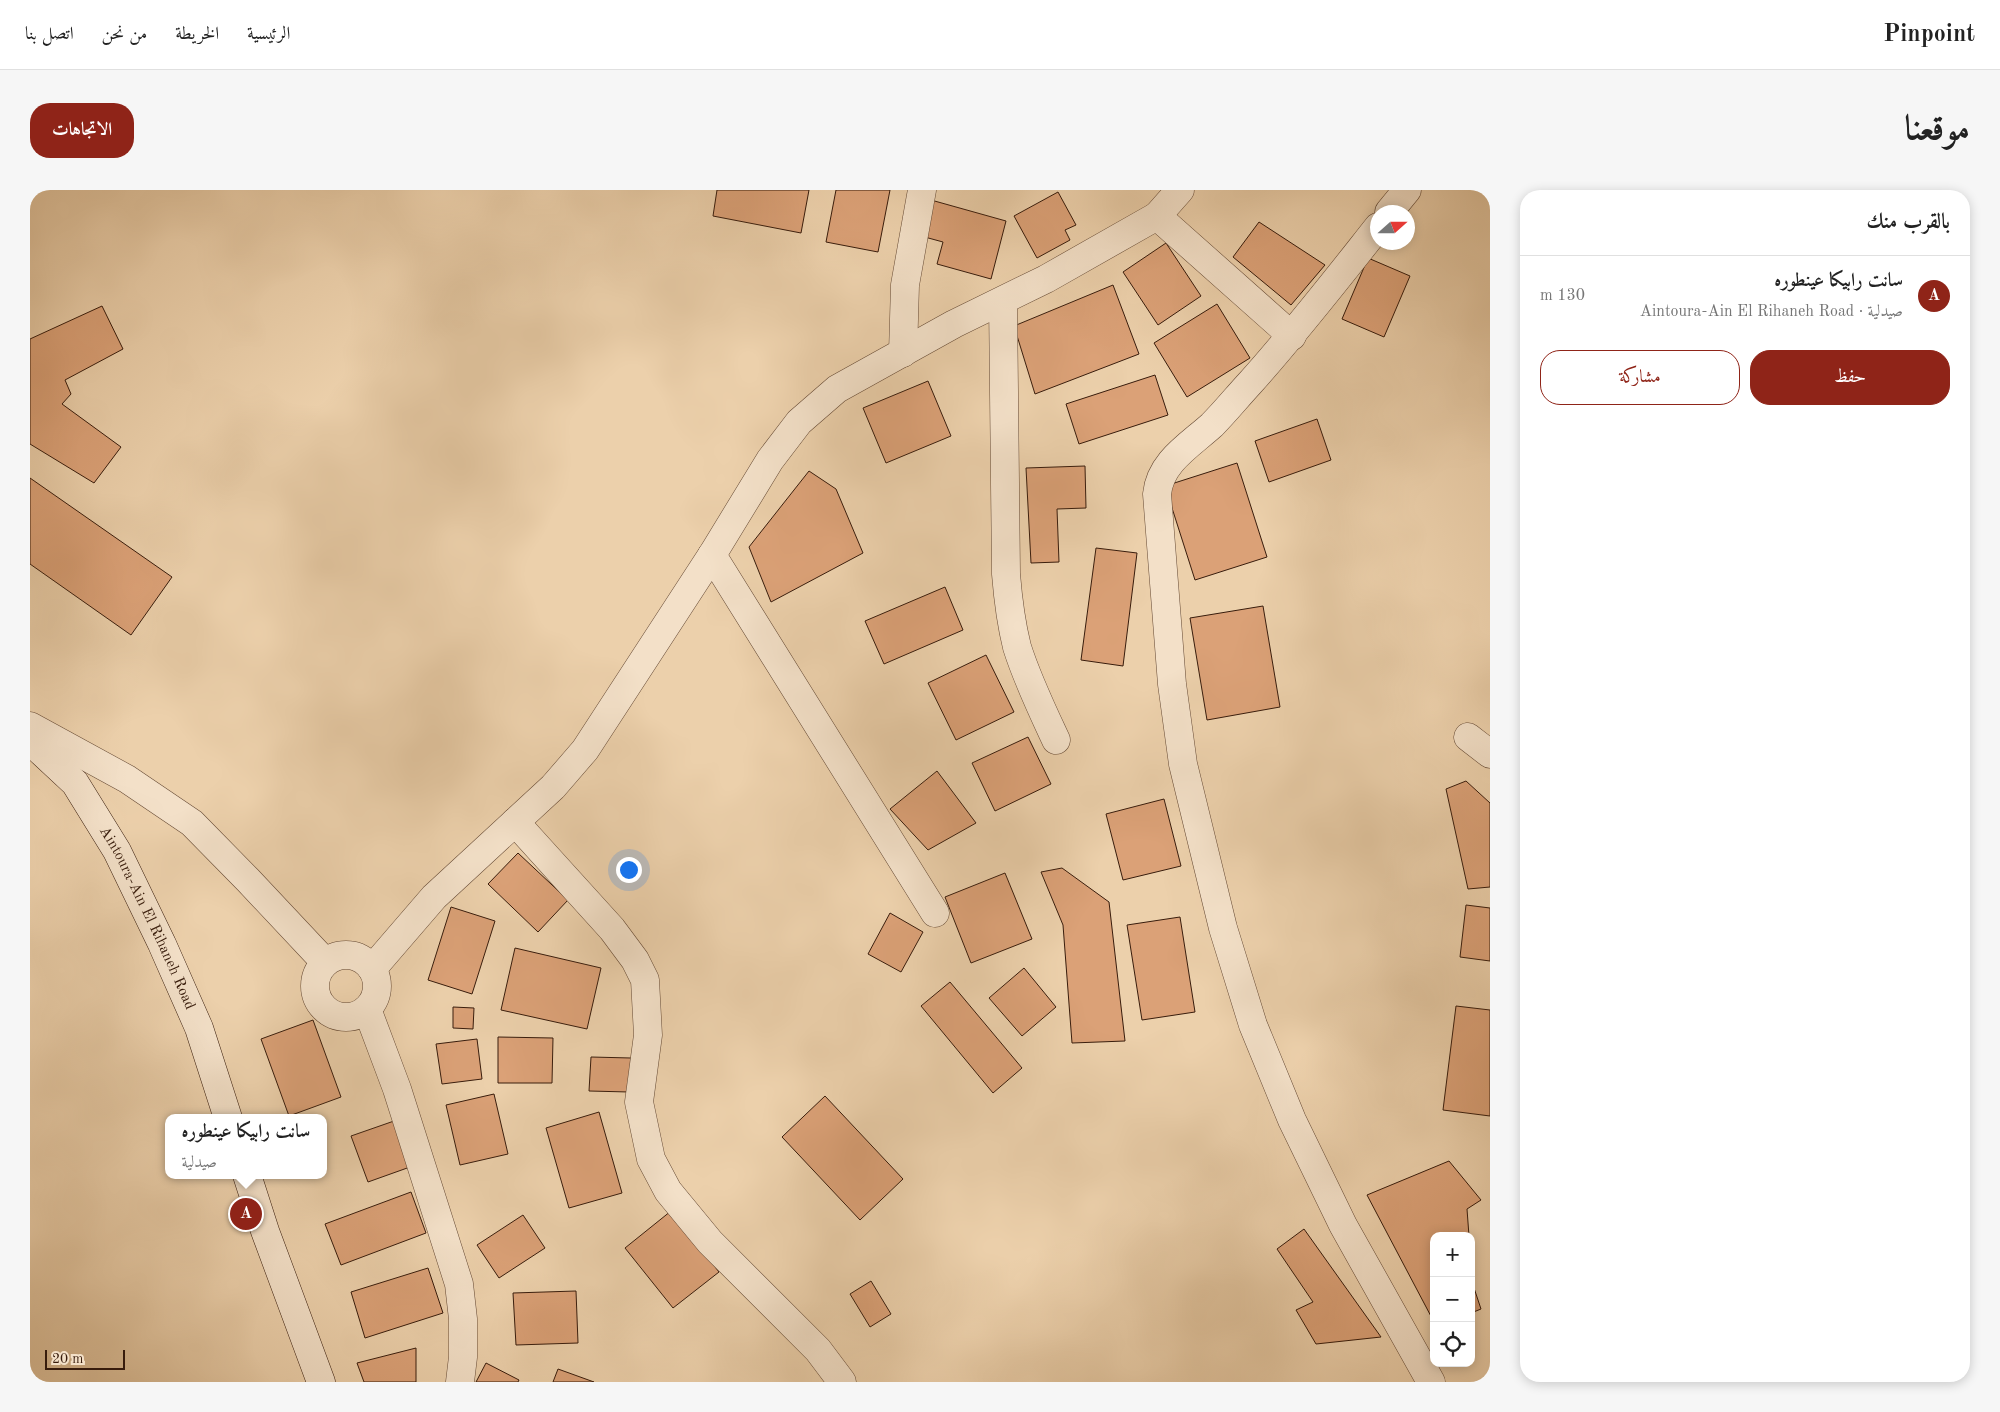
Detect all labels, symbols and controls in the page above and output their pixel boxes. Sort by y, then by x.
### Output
text: Pinpoint [1883,23,1975,47]
text: اتصل بنا [25,25,74,43]
text: من نحن [102,25,147,43]
text: الخريطة [175,25,219,43]
text: الرئيسية [247,25,290,43]
button: الاتجاهات [30,103,134,158]
text: موقعنا [1905,112,1970,147]
north arrow [1370,205,1415,250]
text: بالقرب منك [1867,212,1950,233]
text: سانت رابيكا عينطوره [1774,272,1903,291]
text: 130 m [1540,288,1585,304]
text: A [1928,288,1940,304]
text: صيدلية · Aintoura-Ain El Rihaneh Road [1640,304,1903,320]
button: مشاركة [1540,350,1740,405]
button: حفظ [1750,350,1950,405]
street label: Aintoura-Ain El Rihaneh Road [96,824,197,1012]
your location [616,857,642,883]
popup [165,1114,327,1179]
text: سانت رابيكا عينطوره [182,1123,310,1142]
text: صيدلية [182,1155,217,1171]
pin: A [230,1195,262,1233]
map controls [1430,1232,1475,1367]
button: + [1430,1232,1475,1277]
button: − [1430,1277,1475,1322]
button: locate [1430,1322,1475,1367]
scale bar [45,1347,125,1370]
text: 20 m [52,1352,83,1366]

